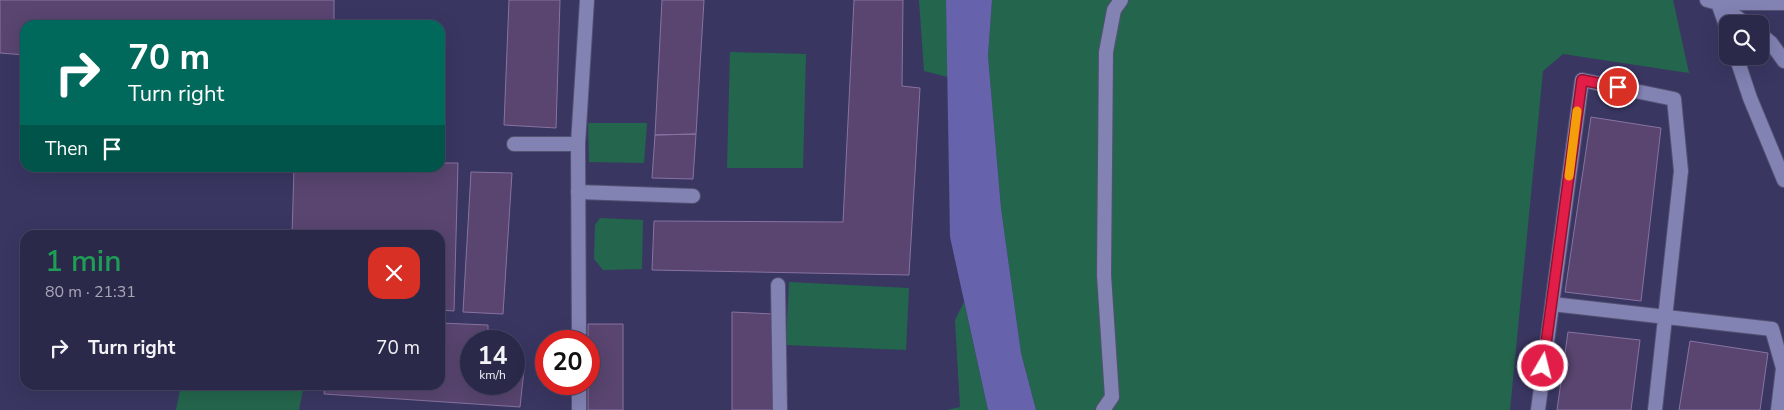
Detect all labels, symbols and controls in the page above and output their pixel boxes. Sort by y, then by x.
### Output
map controls [1719,15,1769,65]
button: search [1719,15,1769,65]
text: 70 m [128,34,210,81]
icon: right [45,40,110,105]
pin [1597,66,1639,108]
icon: arrive [1604,73,1632,101]
text: Turn right [128,79,224,109]
icon: arrive [98,135,126,163]
text: Then [45,136,88,162]
text: 1 min [45,241,121,282]
button: close [368,247,420,299]
text: 80 m · 21:31 [45,281,136,303]
speed limit sign: 20 [535,330,600,395]
icon: right [45,334,73,362]
text: Turn right [88,335,175,361]
text: 70 m [376,335,420,361]
text: 14 [477,339,508,373]
position arrow [1516,339,1568,391]
text: km/h [479,367,506,383]

